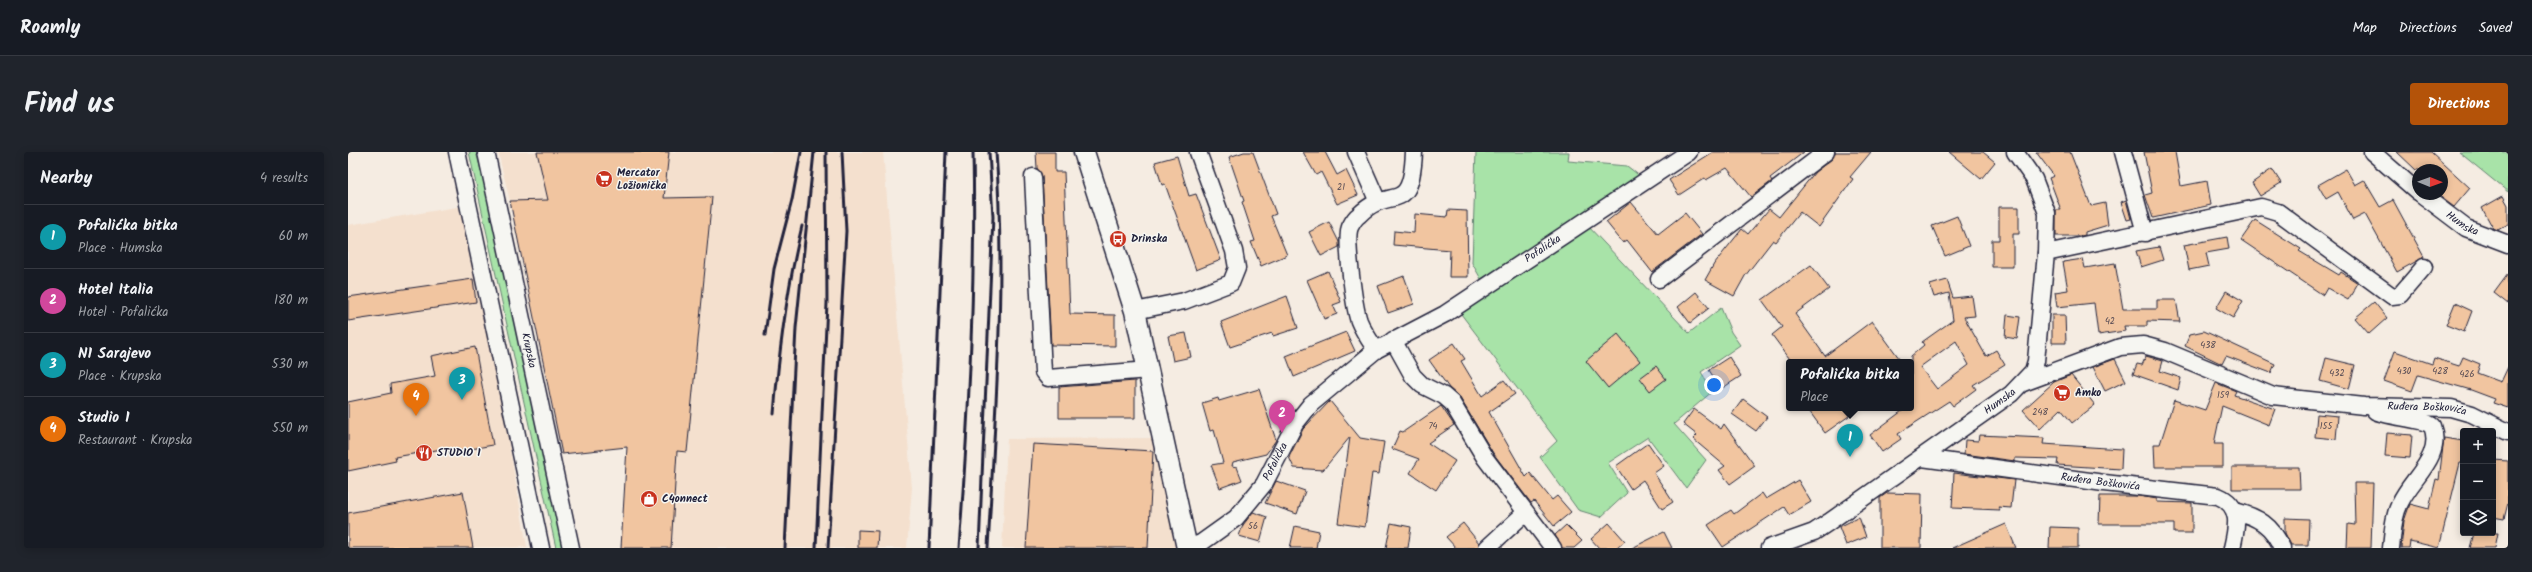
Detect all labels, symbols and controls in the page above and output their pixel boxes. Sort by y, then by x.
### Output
text: Roamly [20,13,80,43]
text: Map [2352,17,2377,39]
text: Directions [2399,17,2457,39]
text: Saved [2479,17,2512,39]
text: Find us [24,82,115,127]
button: Directions [2410,83,2508,125]
place label: Mercator Ložionička [617,164,667,195]
north arrow [2412,164,2448,200]
text: Nearby [40,165,92,192]
text: 4 results [260,168,308,189]
supermarket icon: Mercator Ložionička [594,169,614,189]
house number: 21 [1337,180,1345,195]
street label: Humska [2442,207,2481,241]
text: Pofalićka bitka [78,214,178,238]
text: 1 [51,226,55,247]
text: 60 m [279,226,308,247]
bus stop icon: Drinska [1108,229,1128,249]
place label: Drinska [1131,230,1168,248]
street label: Pofalićka [1521,230,1565,268]
text: Place · Humska [78,238,163,259]
text: Hotel Italia [78,278,153,302]
text: 2 [49,290,57,311]
text: 180 m [274,290,308,311]
text: Hotel · Pofalićka [78,302,168,323]
house number: 42 [2105,314,2115,329]
street label: Krupska [516,331,541,370]
house number: 438 [2200,338,2216,353]
text: N1 Sarajevo [78,342,151,366]
text: 3 [49,354,57,375]
text: 530 m [272,354,308,375]
popup [1786,359,1914,411]
text: Pofalićka bitka [1800,363,1900,387]
house number: 430 [2397,364,2412,379]
house number: 428 [2432,364,2448,379]
text: Place · Krupska [78,366,162,387]
house number: 432 [2329,366,2345,381]
pin: 3 [449,367,475,400]
house number: 426 [2459,367,2475,382]
your location [1704,375,1724,395]
pin: 4 [403,383,429,416]
supermarket icon: Amko [2052,383,2072,403]
street label: Humska [1980,384,2021,419]
place label: Amko [2075,384,2101,402]
text: Place [1800,387,1828,408]
house number: 159 [2217,388,2230,403]
street label: Ruđera Boškovića [2387,398,2469,421]
pin: 2 [1269,400,1295,433]
house number: 248 [2032,405,2048,420]
text: Studio 1 [78,406,129,430]
text: 4 [49,418,57,439]
text: 550 m [272,418,308,439]
house number: 74 [1428,419,1438,434]
house number: 155 [2320,419,2333,434]
pin: 1 [1837,424,1863,457]
map controls [2460,428,2496,536]
button: + [2460,428,2496,464]
text: Restaurant · Krupska [78,430,192,451]
street label: Pofalićka [1258,439,1293,484]
restaurant icon: STUDIO 1 [414,443,434,463]
place label: STUDIO 1 [437,444,481,462]
button: − [2460,464,2496,500]
street label: Ruđera Boškovića [2060,468,2141,496]
shop icon: C4onnect [639,489,659,509]
place label: C4onnect [662,490,709,508]
button: layers [2460,500,2496,536]
house number: 56 [1248,519,1258,534]

